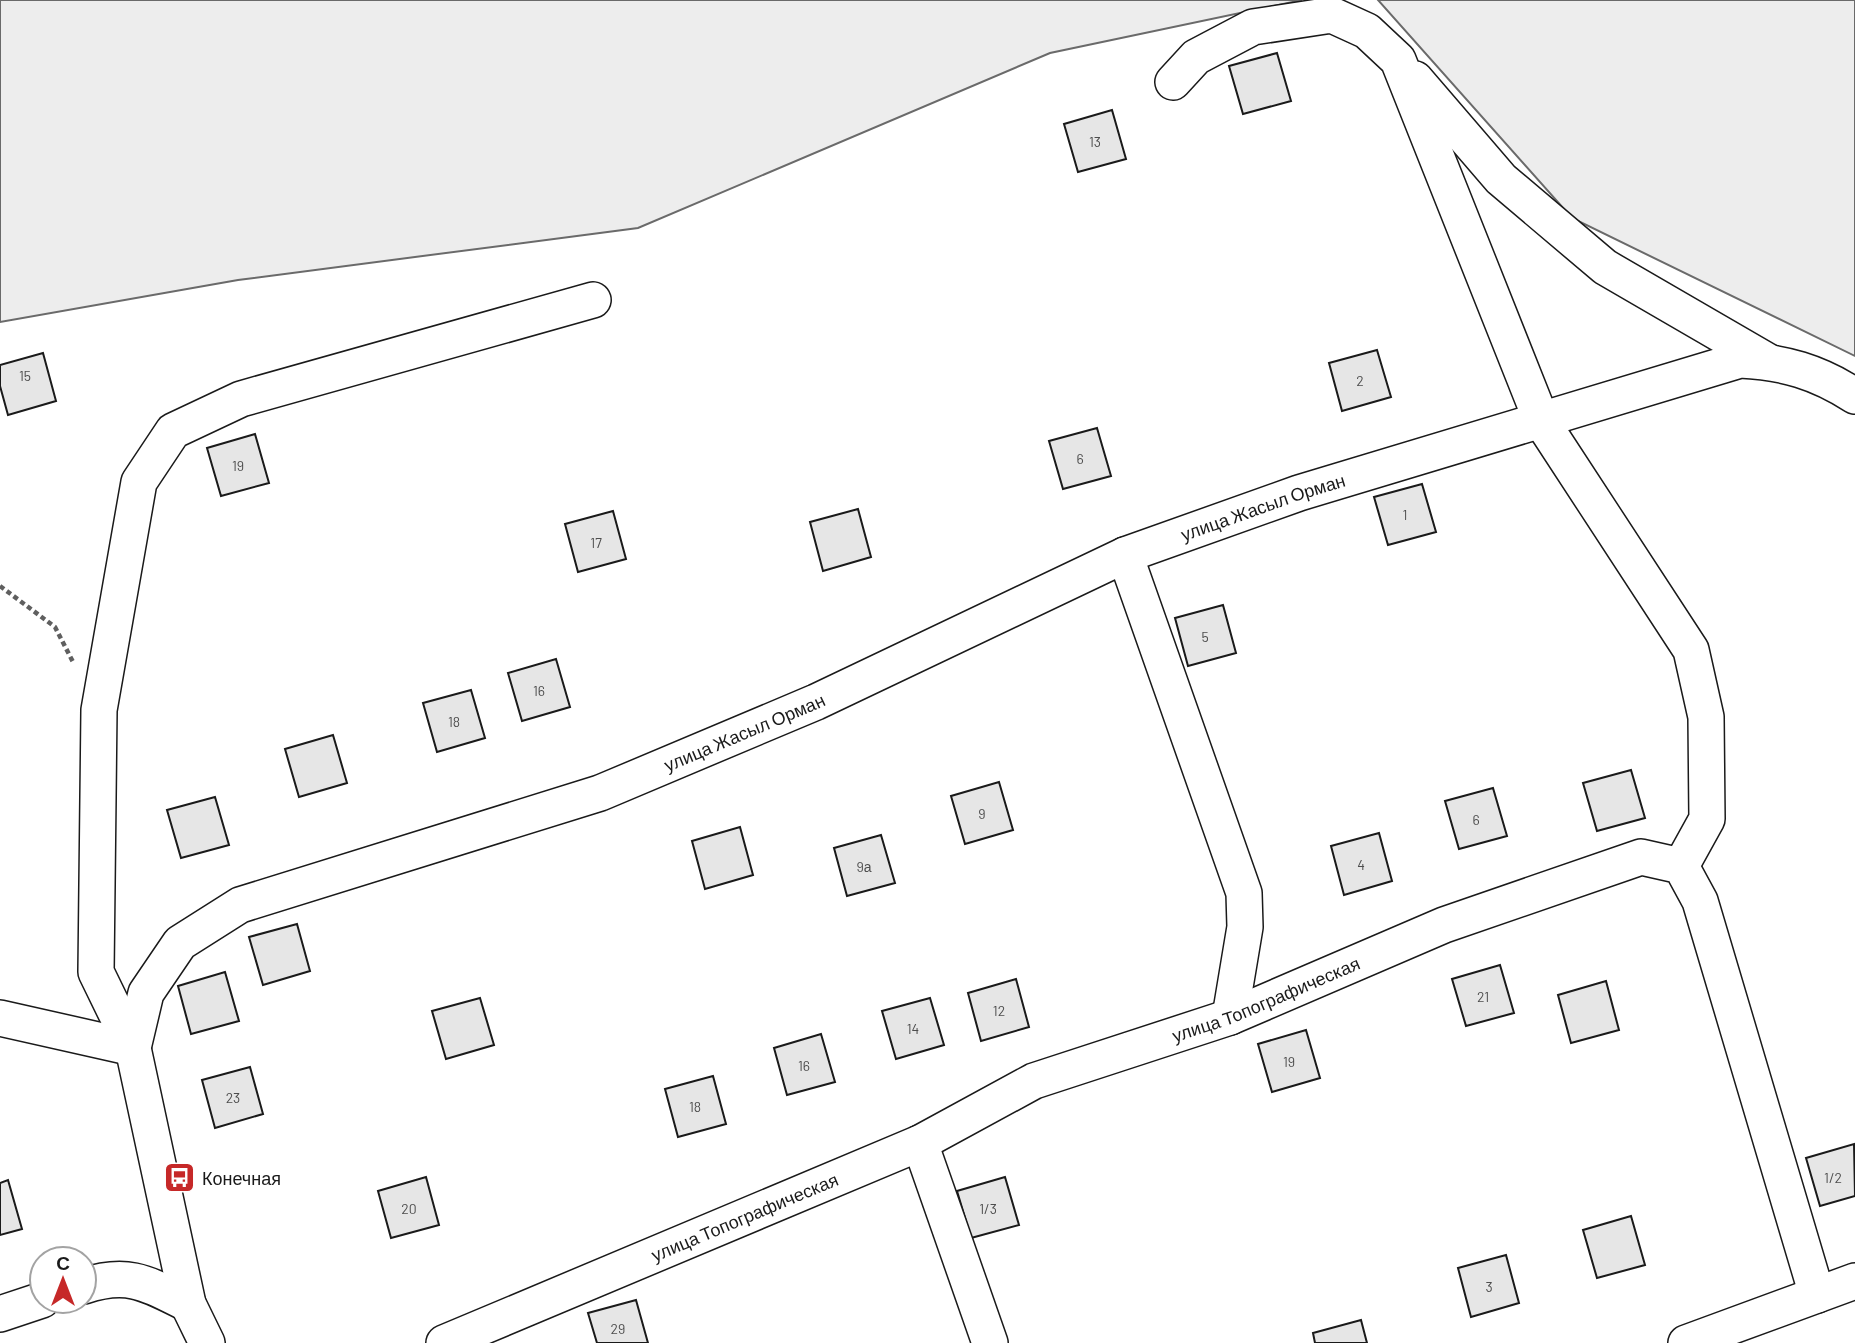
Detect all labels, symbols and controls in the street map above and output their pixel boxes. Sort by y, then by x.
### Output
house number: 13 [1089,133,1101,150]
house number: 15 [19,367,31,384]
house number: 2 [1356,372,1364,389]
house number: 6 [1076,450,1084,467]
house number: 19 [232,457,244,474]
street label: улица Жасыл Орман [1178,469,1348,545]
house number: 1 [1403,506,1407,523]
house number: 17 [590,534,602,551]
house number: 5 [1201,628,1209,645]
house number: 16 [533,682,545,699]
street label: улица Жасыл Орман [661,688,828,776]
house number: 18 [448,713,460,730]
house number: 9 [978,805,986,822]
house number: 6 [1472,811,1480,828]
house number: 4 [1357,856,1365,873]
house number: 9а [856,858,872,875]
street label: улица Топографическая [1169,952,1363,1046]
house number: 21 [1477,988,1489,1005]
house number: 12 [993,1002,1005,1019]
house number: 14 [907,1020,919,1037]
house number: 19 [1283,1053,1295,1070]
house number: 16 [798,1057,810,1074]
house number: 23 [226,1089,240,1106]
house number: 18 [689,1098,701,1115]
bus stop icon: Конечная [162,1161,196,1195]
place label: Конечная [202,1167,281,1189]
street label: улица Топографическая [648,1168,841,1266]
house number: 1/2 [1824,1169,1842,1186]
house number: 20 [401,1200,417,1217]
house number: 1/3 [979,1200,997,1217]
north arrow [28,1245,98,1315]
text: С [56,1251,70,1274]
house number: 3 [1485,1278,1493,1295]
house number: 29 [611,1320,625,1337]

